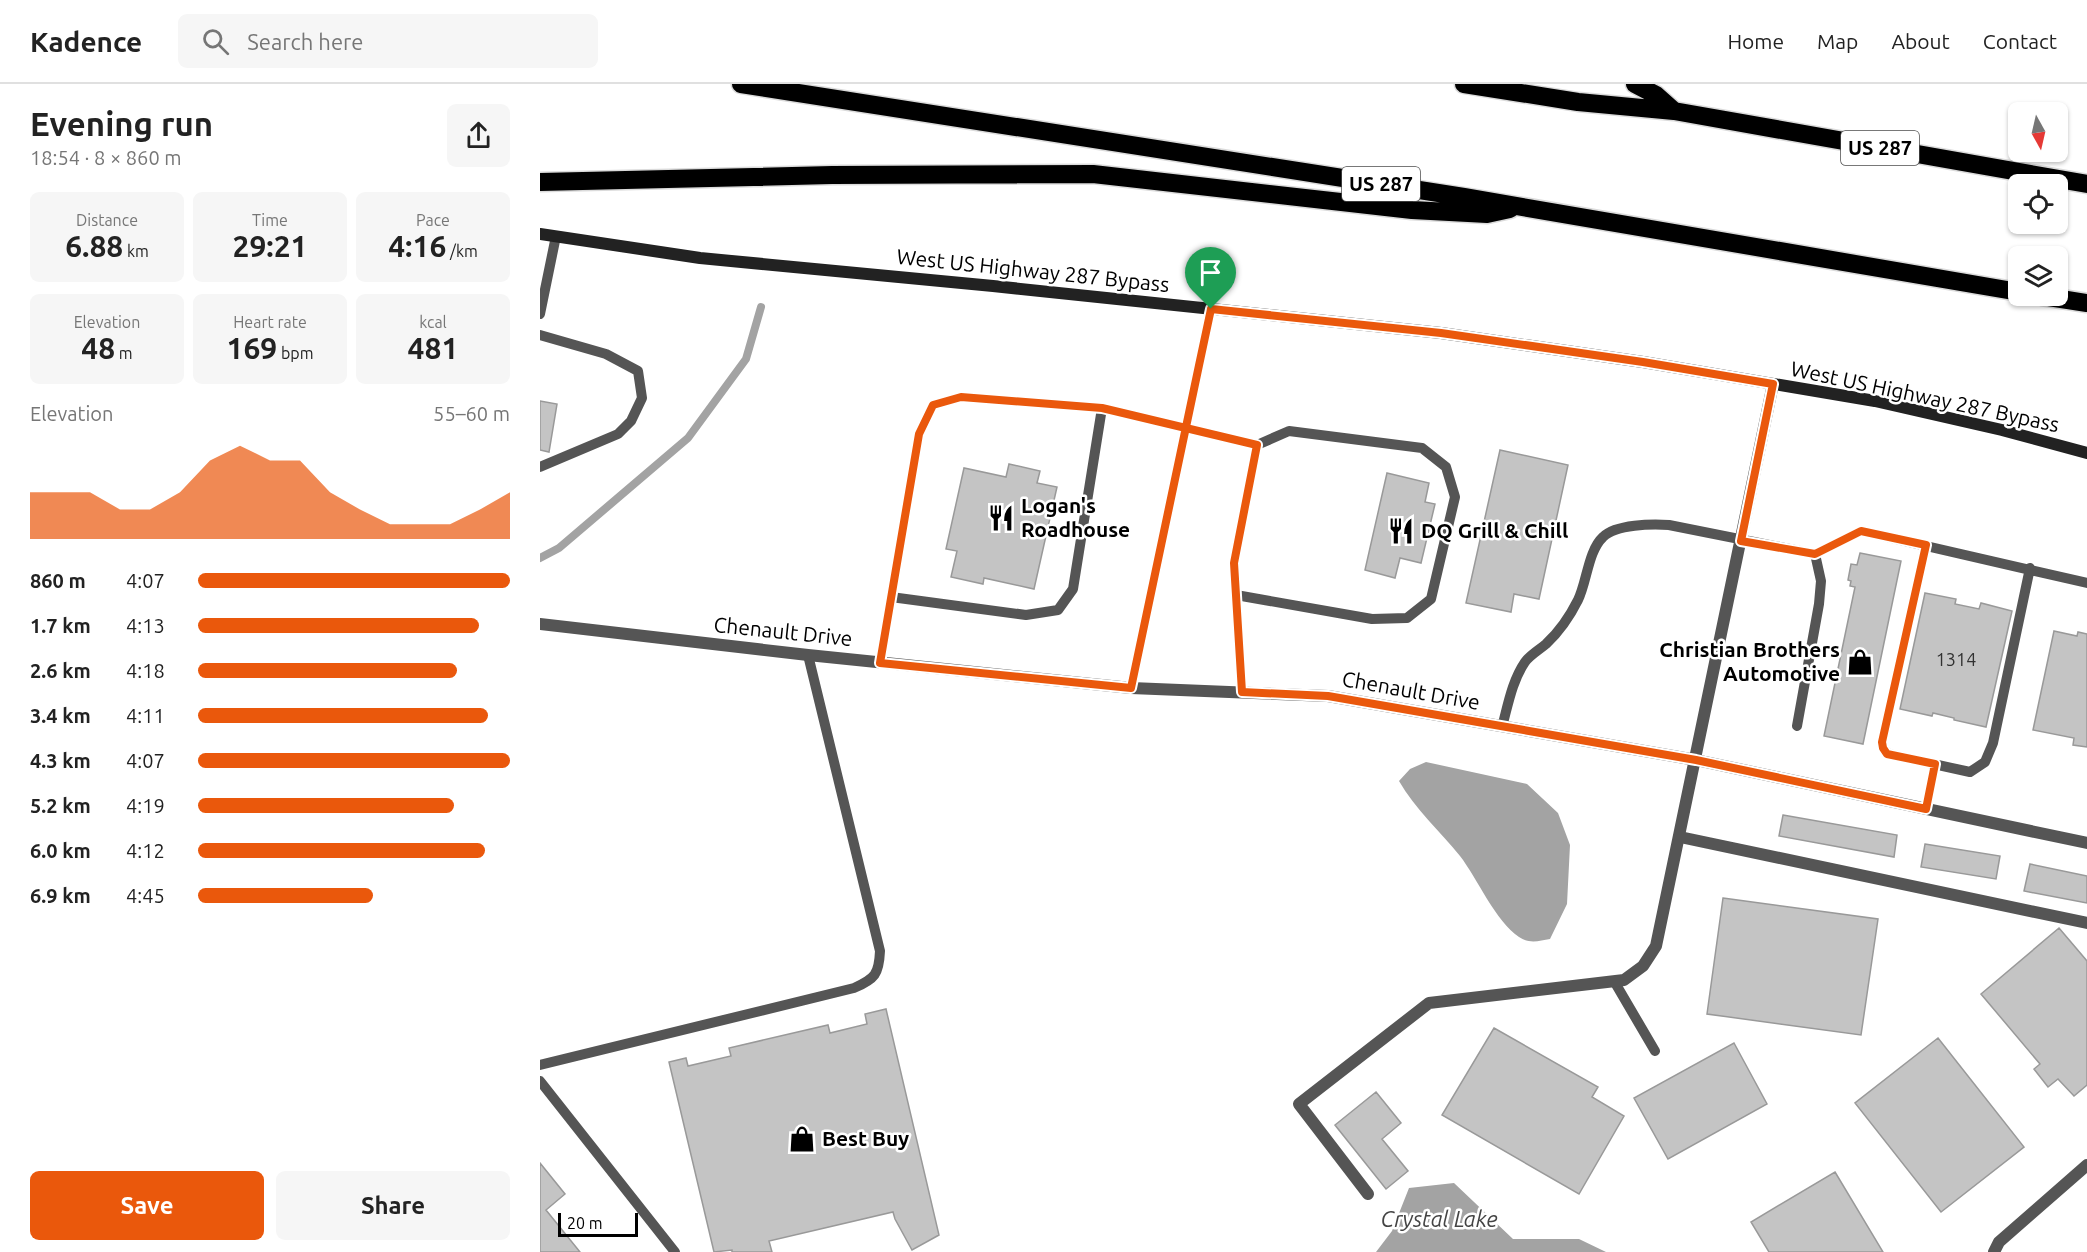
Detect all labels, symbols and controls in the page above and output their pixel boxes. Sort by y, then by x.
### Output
search box [178,14,598,68]
icon: search [199,25,232,58]
text: Kadence [30,26,142,57]
text: Search here [247,29,364,54]
text: Home [1727,29,1784,53]
text: Map [1817,29,1858,53]
text: About [1891,29,1950,53]
text: Contact [1983,29,2057,53]
north arrow [2008,102,2068,162]
map controls [2008,102,2068,306]
button: share [447,104,510,167]
text: Evening run [30,105,213,142]
road number: US 287 [1841,131,1919,165]
text: 18:54 · 8 × 860 m [30,146,182,169]
road number: US 287 [1342,167,1420,201]
button: locate [2008,174,2068,234]
text: Distance [76,211,138,229]
text: Time [252,211,288,229]
text: Pace [416,211,450,229]
text: 6.88 [65,229,123,263]
text: 29:21 [232,229,308,263]
text: 4:16 [388,229,446,263]
text: km [123,242,149,260]
text: /km [446,242,478,260]
street label: West US Highway 287 Bypass [896,244,1171,296]
button: layers [2008,246,2068,306]
pin [1185,247,1236,309]
icon: arrive [1194,256,1227,289]
text: Elevation [74,313,140,331]
text: Heart rate [233,313,307,331]
text: kcal [419,313,447,331]
text: 48 [81,331,115,365]
text: 169 [227,331,277,365]
text: 481 [408,331,458,365]
text: m [115,344,133,362]
text: bpm [277,344,313,362]
street label: West US Highway 287 Bypass [1789,356,2062,436]
text: Elevation [30,402,113,425]
text: 55–60 m [433,402,510,425]
place label: Logan's Roadhouse [1021,493,1130,541]
restaurant icon: Logan's Roadhouse [986,503,1016,533]
restaurant icon: DQ Grill & Chill [1386,516,1416,546]
place label: DQ Grill & Chill [1421,518,1568,542]
text: 860 m [30,569,86,592]
text: 4:07 [126,569,165,592]
street label: Chenault Drive [713,612,854,650]
text: 1.7 km [30,614,91,637]
text: 4:13 [126,614,165,637]
place label: Christian Brothers Automotive [1659,637,1840,685]
shop icon: Christian Brothers Automotive [1845,647,1875,677]
house number: 1314 [1936,649,1976,669]
text: 2.6 km [30,659,91,682]
text: 4:18 [126,659,165,682]
street label: Chenault Drive [1340,666,1482,714]
text: 3.4 km [30,704,91,727]
text: 4:11 [126,704,165,727]
text: 4.3 km [30,749,91,772]
text: 4:07 [126,749,165,772]
text: 5.2 km [30,794,91,817]
text: 4:19 [126,794,165,817]
text: 6.0 km [30,839,91,862]
text: 4:12 [126,839,165,862]
text: 6.9 km [30,884,91,907]
text: 4:45 [126,884,165,907]
shop icon: Best Buy [787,1124,817,1154]
place label: Best Buy [822,1126,909,1150]
button: Save [30,1171,264,1240]
button: Share [276,1171,510,1240]
water label: Crystal Lake [1380,1206,1498,1231]
scale bar [558,1210,638,1238]
text: 20 m [567,1214,603,1232]

